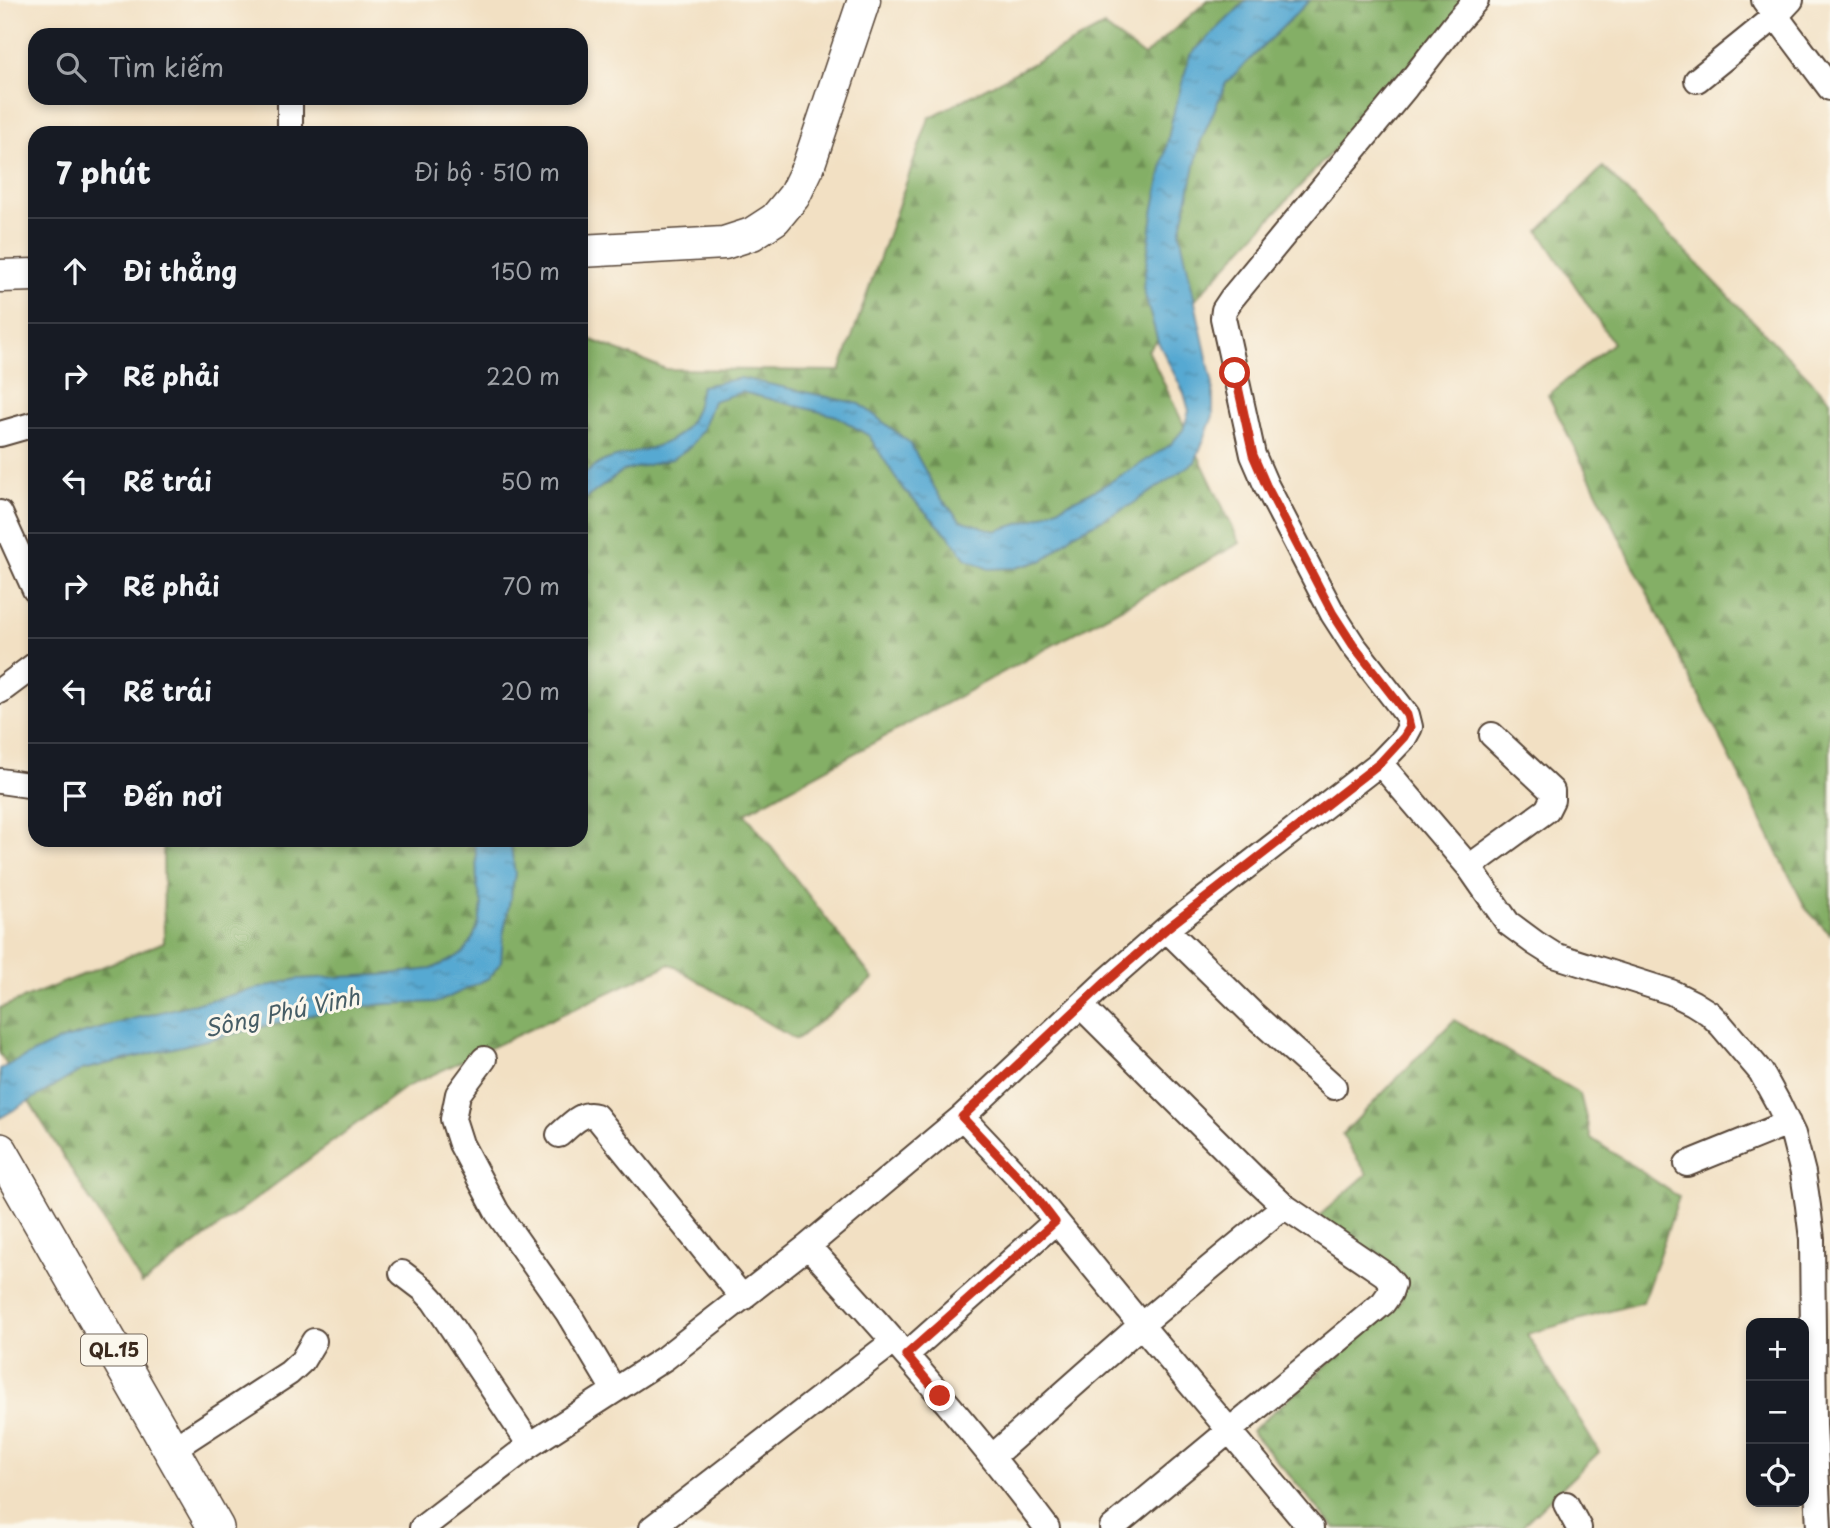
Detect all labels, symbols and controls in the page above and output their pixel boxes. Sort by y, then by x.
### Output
search box [28,28,588,105]
text: Tìm kiếm [108,47,224,86]
icon: search [52,48,90,86]
text: 7 phút [56,149,151,194]
text: Đi bộ · 510 m [414,154,560,189]
text: Đi thẳng [123,251,237,290]
icon: ahead [56,252,94,290]
text: 150 m [491,253,560,288]
text: Rẽ phải [123,356,220,395]
icon: right [56,357,94,395]
route start [1219,357,1250,388]
text: 220 m [486,358,560,393]
text: Rẽ trái [123,461,212,500]
icon: left [56,462,94,500]
text: 50 m [500,463,560,498]
text: Rẽ phải [123,566,220,605]
icon: right [56,567,94,605]
text: 70 m [502,568,560,603]
text: Rẽ trái [123,671,212,710]
icon: left [56,672,94,710]
text: 20 m [501,673,560,708]
text: Đến nơi [123,776,222,815]
icon: arrive [56,777,94,815]
water label: Sông Phú Vinh [201,978,363,1045]
map controls [1746,1318,1809,1507]
button: + [1746,1318,1809,1381]
road number: QL.15 [81,1334,147,1366]
route end [924,1380,955,1411]
button: − [1746,1381,1809,1444]
button: locate [1746,1444,1809,1507]

